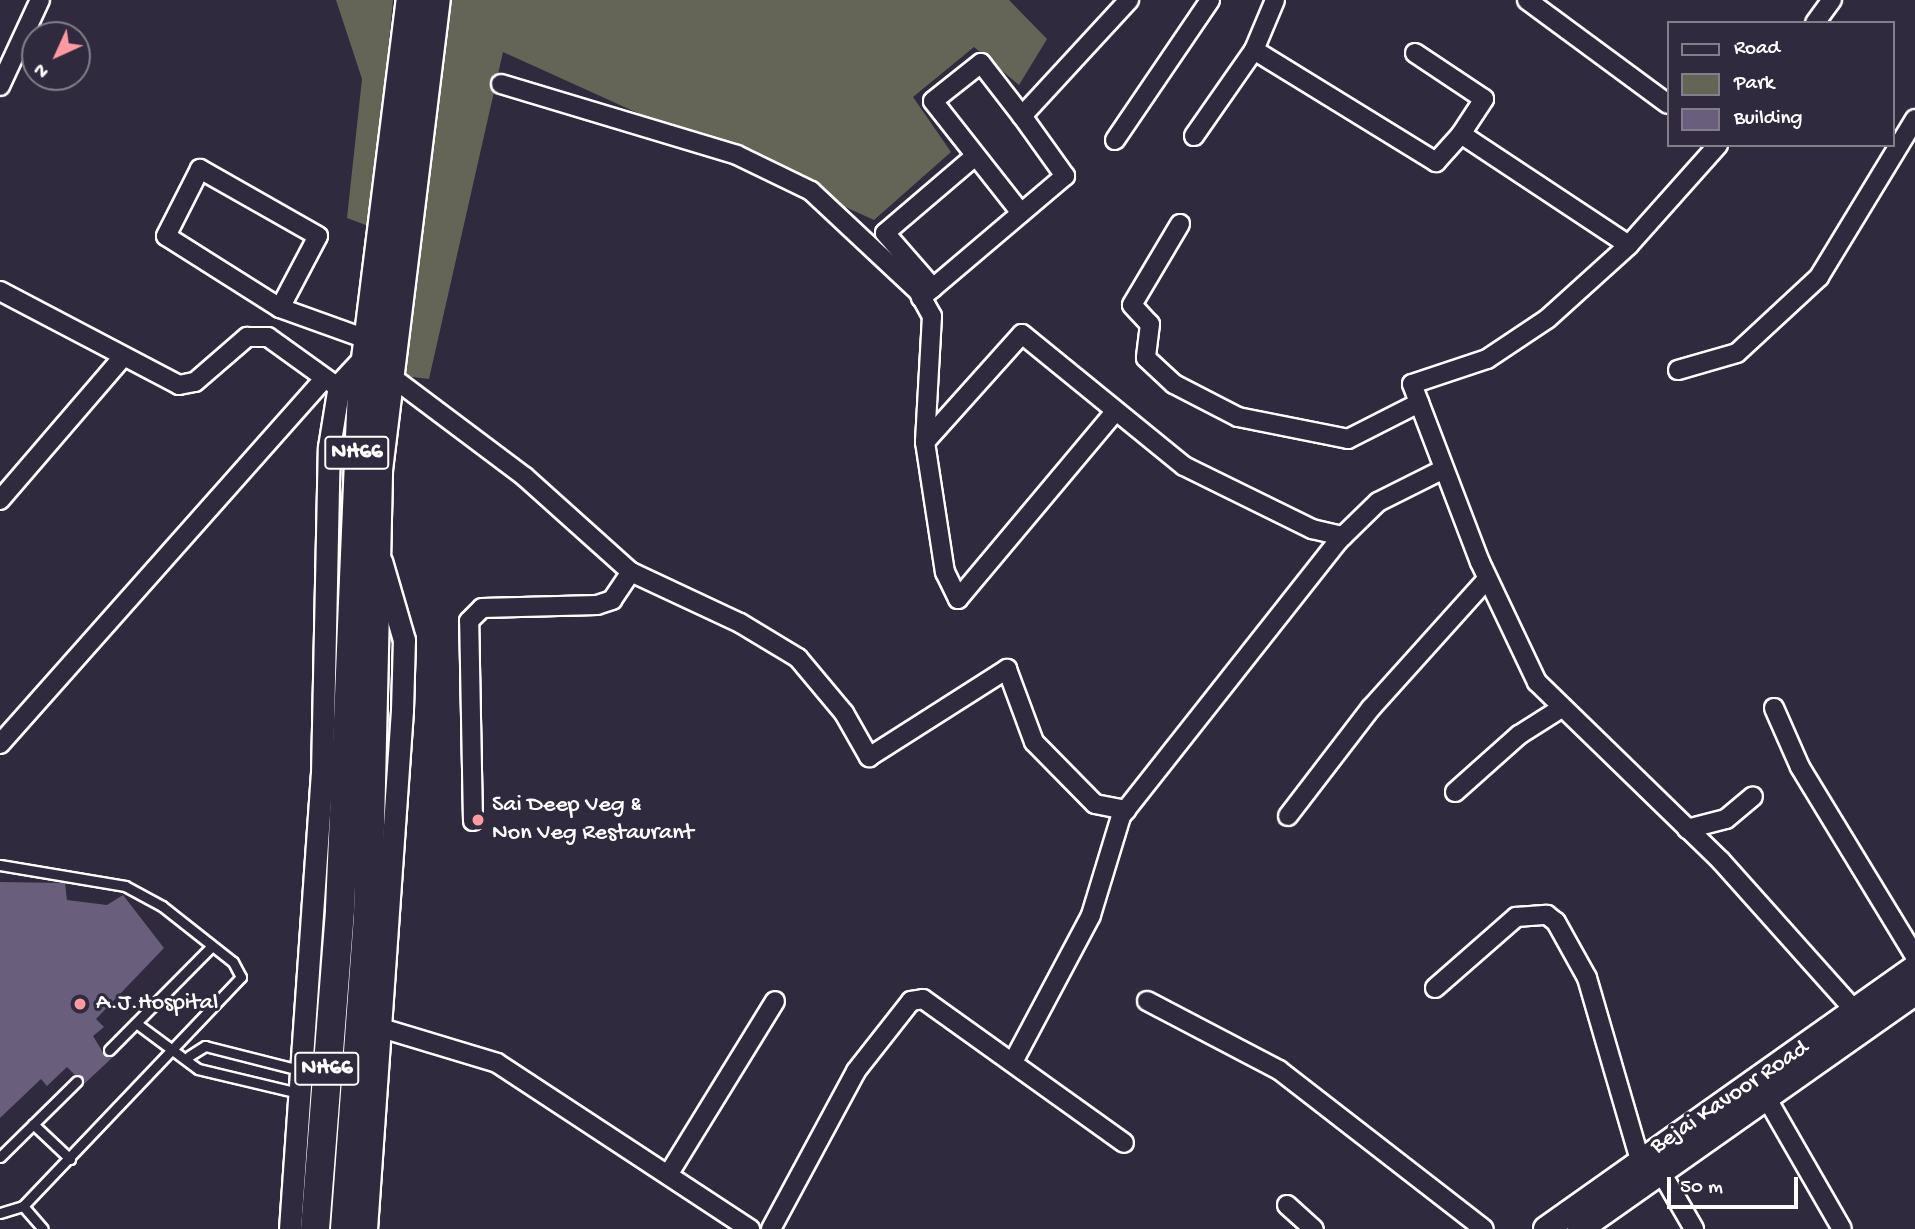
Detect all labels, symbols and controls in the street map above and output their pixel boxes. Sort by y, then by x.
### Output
north arrow [21,21,91,91]
legend [1666,21,1894,147]
text: Road [1734,37,1780,62]
text: N [30,57,55,82]
text: Park [1734,72,1774,97]
text: Building [1734,107,1803,132]
road number: NH66 [324,433,390,472]
place label: Sai Deep Veg & Non Veg Restaurant [492,792,693,848]
marker: Sai Deep Veg & Non Veg Restaurant [470,812,486,828]
place label: A.J.Hospital [96,990,218,1018]
marker: A.J.Hospital [70,994,90,1014]
street label: Bejai Kavoor Road [1645,1034,1815,1162]
road number: NH66 [294,1050,360,1088]
scale bar [1670,1162,1801,1206]
text: 50 m [1680,1176,1723,1201]

